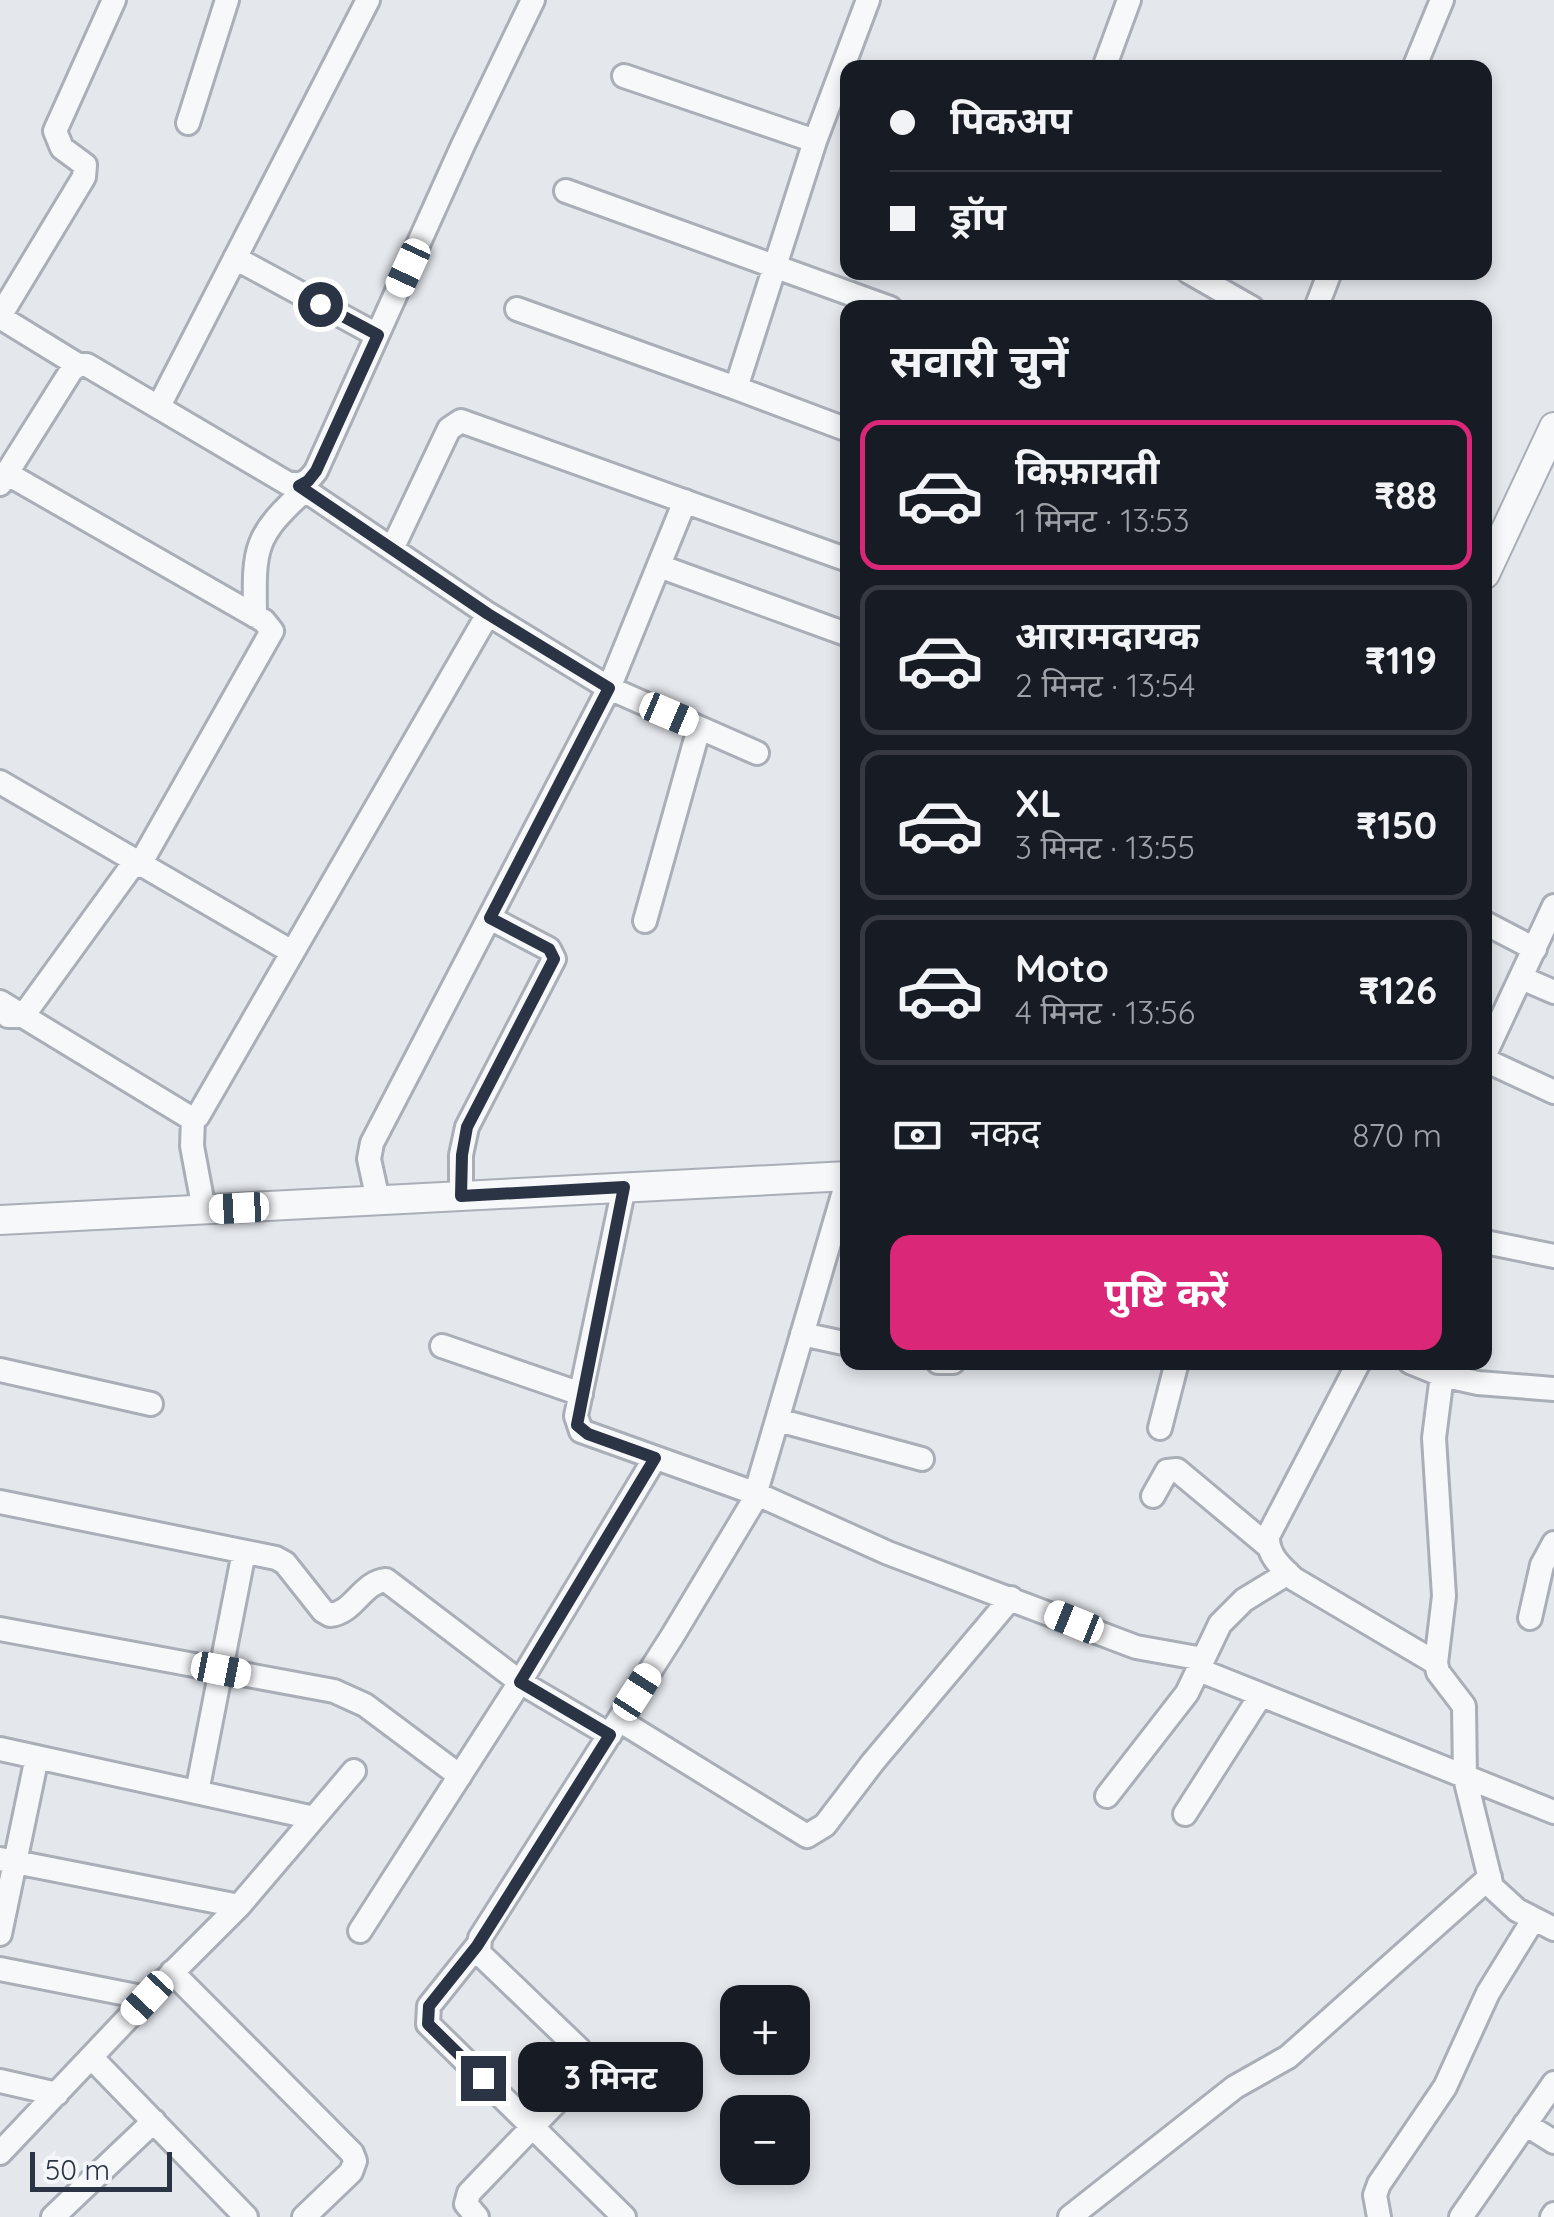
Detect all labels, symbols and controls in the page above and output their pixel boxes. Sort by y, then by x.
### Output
text: पिकअप [950,96,1072,144]
text: ड्रॉप [950,192,1006,240]
car [382,234,434,302]
route start [298,282,343,327]
text: सवारी चुनें [890,332,1068,388]
text: किफ़ायती [1015,446,1159,494]
icon: car [895,450,985,540]
text: ₹88 [1374,471,1437,519]
text: 1 मिनट · 13:53 [1015,500,1189,540]
text: आरामदायक [1015,611,1199,659]
icon: car [895,615,985,705]
text: ₹119 [1365,636,1437,684]
text: 2 मिनट · 13:54 [1015,665,1195,705]
car [636,688,702,740]
text: XL [1015,779,1061,827]
icon: car [895,780,985,870]
text: ₹150 [1356,801,1437,849]
text: 3 मिनट · 13:55 [1015,827,1195,867]
text: Moto [1015,944,1109,992]
icon: car [895,945,985,1035]
text: ₹126 [1359,966,1437,1014]
text: 4 मिनट · 13:56 [1015,992,1195,1032]
icon: cash [890,1108,945,1163]
text: नकद [970,1108,1040,1156]
text: 870 m [1352,1115,1442,1155]
car [208,1191,270,1225]
button: पुष्टि करें [890,1235,1442,1350]
car [1041,1597,1107,1647]
car [189,1650,253,1690]
car [608,1659,666,1725]
car [116,1966,178,2030]
map controls [720,1985,810,2185]
button: + [720,1985,810,2075]
callout: 3 मिनट [518,2043,703,2113]
route end [461,2056,506,2101]
text: 3 मिनट [564,2057,657,2097]
button: − [720,2095,810,2185]
scale bar [30,2147,172,2192]
text: 50 m [45,2152,110,2187]

